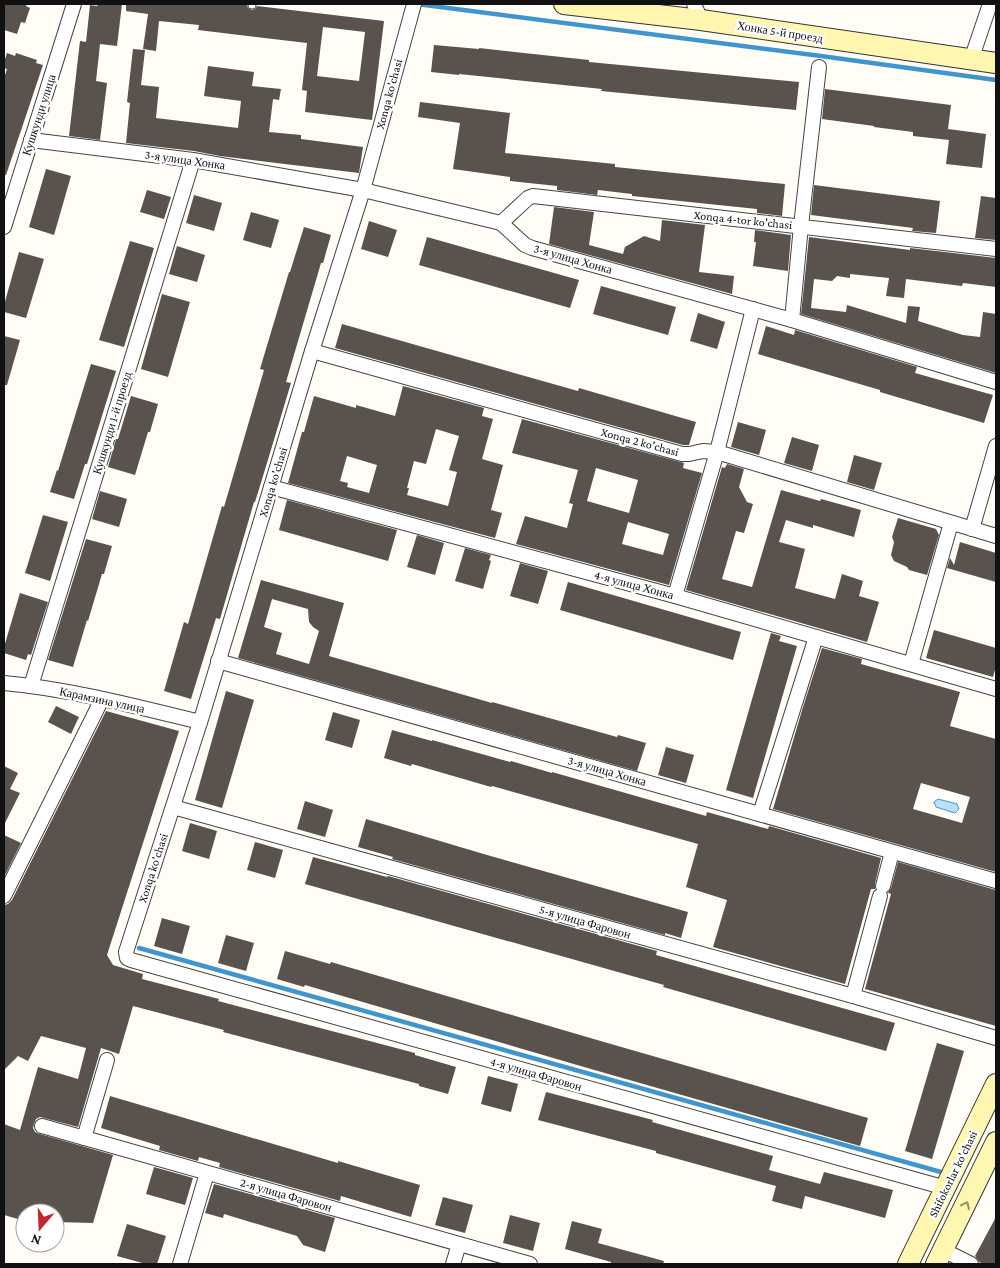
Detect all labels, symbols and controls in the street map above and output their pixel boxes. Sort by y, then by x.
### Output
street label: Хонка 5-й проезд [736,18,824,46]
street label: Xonqa ko'chasi [373,57,405,131]
street label: Кушкунди улица [19,72,59,158]
street label: 3-я улица Хонка [144,147,227,173]
street label: Xonqa 4-tor ko'chasi [693,208,793,232]
street label: 3-я улица Хонка [532,241,615,277]
street label: Кушкунди 1-й проезд [90,370,134,476]
street label: Xonqa 2 ko'chasi [600,425,680,459]
street label: Xonqa ko'chasi [256,445,290,519]
street label: 4-я улица Хонка [593,568,676,602]
street label: Карамзина улица [58,684,147,716]
street label: 3-я улица Хонка [566,753,649,789]
street label: Xonqa ko'chasi [135,832,171,904]
street label: 5-я улица Фаровон [538,902,633,942]
street label: 4-я улица Фаровон [488,1054,584,1094]
street label: Shifokorlar ko'chasi [926,1128,980,1220]
street label: 2-я улица Фаровон [239,1175,334,1215]
one-way arrow [960,1201,970,1210]
north arrow [15,1203,65,1253]
text: N [28,1231,43,1249]

